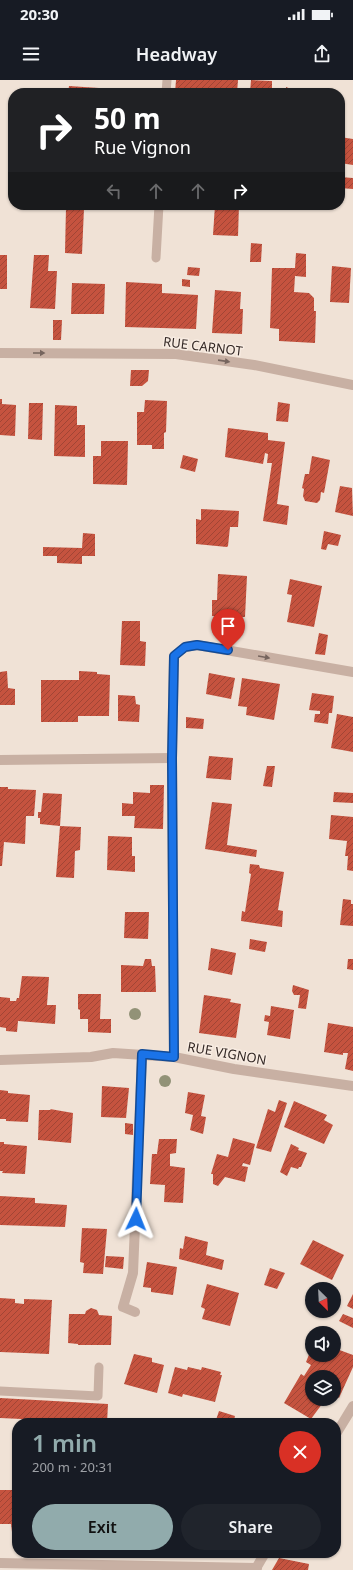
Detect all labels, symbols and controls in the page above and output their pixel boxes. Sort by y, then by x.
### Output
text: 20:30 [20,4,59,24]
text: Headway [136,42,217,66]
icon: menu [20,43,42,65]
icon: share [311,43,333,65]
text: 50 m [94,99,161,137]
icon: right [28,104,80,156]
text: Rue Vignon [94,135,191,159]
icon: left [103,180,125,202]
icon: ahead [145,180,167,202]
icon: ahead [187,180,209,202]
icon: right [229,180,251,202]
street label: RUE CARNOT [162,332,244,360]
one-way arrow [33,350,46,356]
one-way arrow [218,358,231,364]
pin [211,609,245,650]
icon: arrive [217,615,239,637]
one-way arrow [258,654,270,660]
street label: RUE VIGNON [186,1037,268,1069]
position arrow [115,1198,157,1240]
north arrow [305,1282,341,1318]
map controls [305,1282,341,1406]
button: sound [305,1326,341,1362]
button: layers [305,1370,341,1406]
text: 1 min [32,1426,97,1459]
button: close [279,1431,321,1473]
text: 200 m · 20:31 [32,1458,113,1476]
button: Exit [32,1504,173,1550]
button: Share [181,1504,321,1550]

